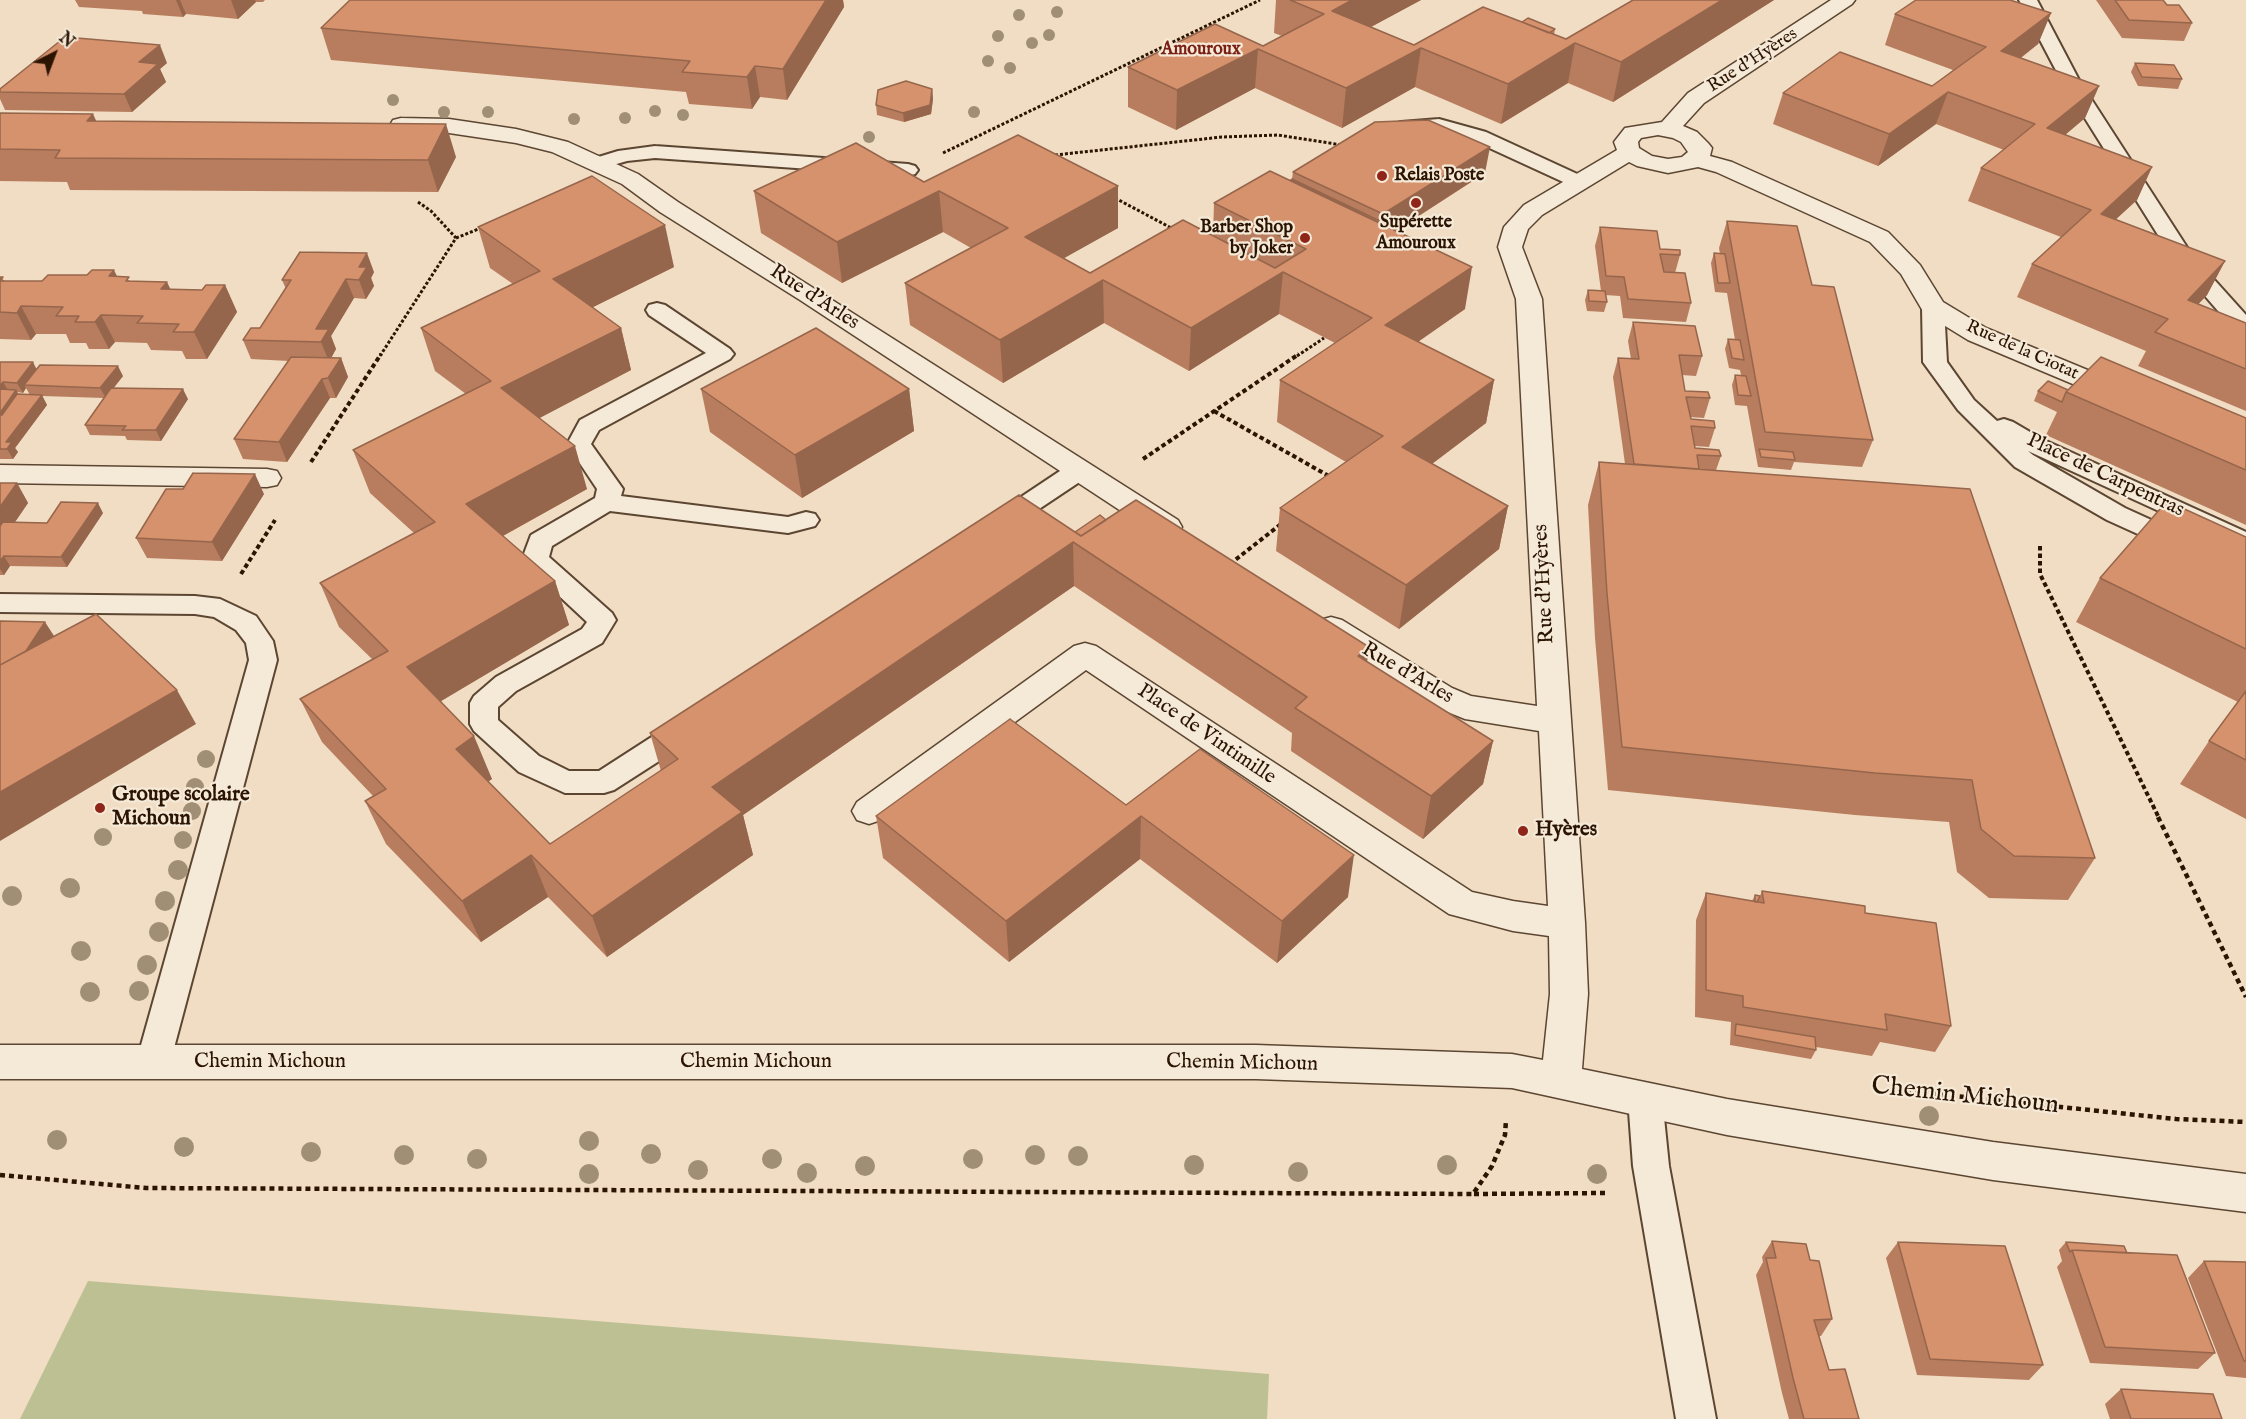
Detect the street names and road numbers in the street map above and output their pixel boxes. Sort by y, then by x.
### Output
street label: Rue d'Hyères [1704,24,1802,98]
street label: Rue d'Arles [765,260,863,336]
street label: Rue de la Ciotat [1962,317,2082,385]
street label: Place de Carpentras [2022,428,2188,524]
street label: Rue d'Hyères [1529,523,1561,645]
street label: Rue d'Arles [1357,638,1457,710]
street label: Place de Vintimille [1132,679,1280,791]
street label: Chemin Michoun [194,1050,346,1076]
street label: Chemin Michoun [680,1050,832,1076]
street label: Chemin Michoun [1166,1050,1318,1078]
street label: Chemin Michoun [1870,1072,2060,1122]

